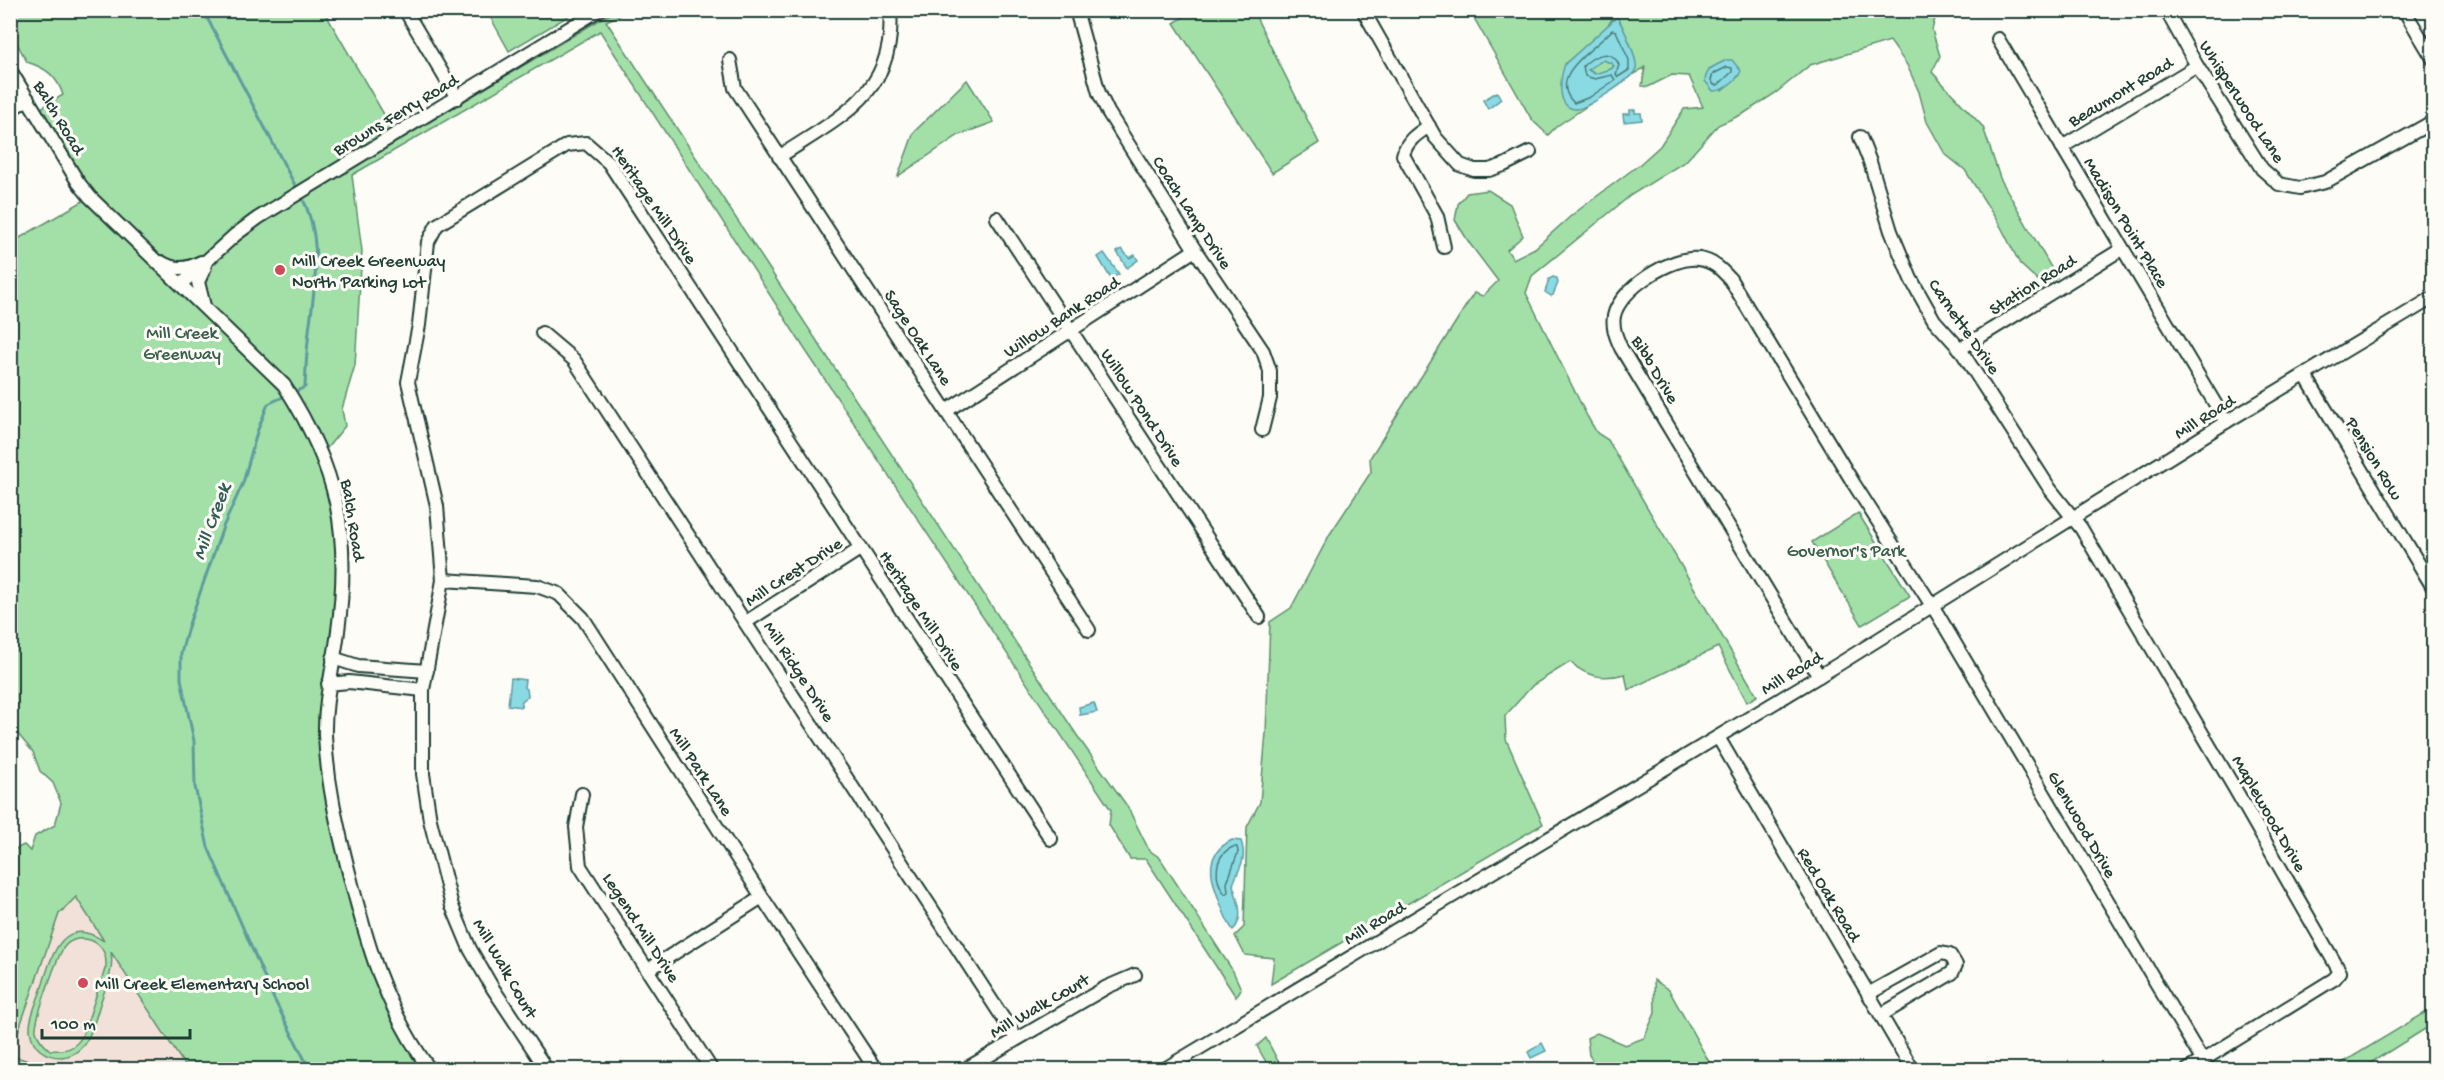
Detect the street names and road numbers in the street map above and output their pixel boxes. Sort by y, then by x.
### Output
street label: Whisperwood Lane [2193,37,2289,168]
street label: Beaumont Road [2064,53,2179,133]
street label: Browns Ferry Road [329,70,464,162]
street label: Balch Road [27,77,89,160]
street label: Heritage Mill Drive [605,142,701,269]
street label: Coach Lamp Drive [1146,153,1236,275]
street label: Madison Point Place [2078,154,2172,293]
street label: Station Road [1986,250,2082,321]
street label: Willow Bank Road [1000,272,1125,363]
street label: Carnette Drive [1922,276,2004,380]
street label: Sage Oak Lane [878,287,956,391]
street label: Bibb Drive [1625,332,1683,409]
street label: Willow Pond Drive [1095,345,1187,472]
street label: Mill Road [2171,390,2241,445]
street label: Pension Row [2339,413,2406,505]
street label: Balch Road [335,477,369,564]
street label: Mill Crest Drive [742,534,847,612]
street label: Heritage Mill Drive [873,547,967,676]
street label: Mill Ridge Drive [758,618,839,727]
street label: Mill Road [1758,647,1828,701]
street label: Mill Park Lane [663,724,737,821]
street label: Maplewood Drive [2226,752,2310,877]
street label: Glenwood Drive [2042,768,2120,883]
street label: Red Oak Road [1792,844,1865,947]
street label: Legend Mill Drive [597,870,684,988]
street label: Mill Road [1341,897,1411,951]
street label: Mill Walk Court [467,916,542,1024]
street label: Mill Walk Court [987,969,1095,1044]

